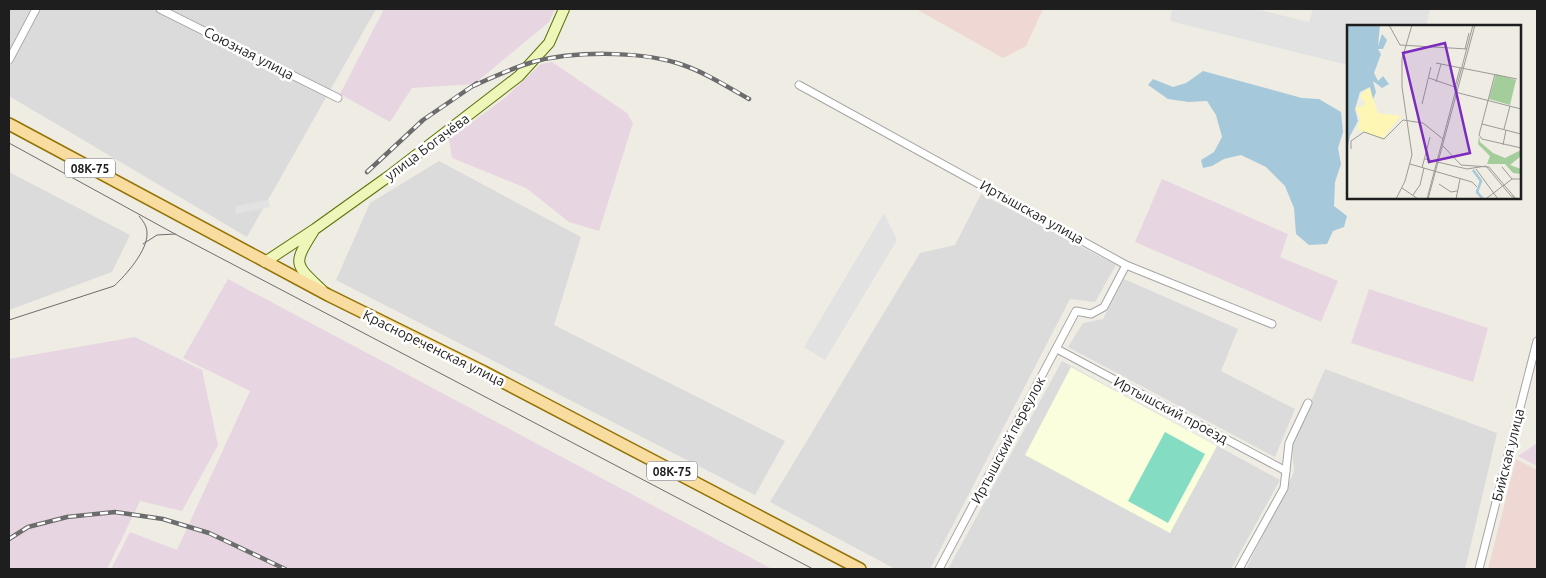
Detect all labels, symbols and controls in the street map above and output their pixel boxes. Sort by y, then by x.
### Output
street label: Союзная улица [201,23,297,83]
inset map [1347,25,1521,199]
street label: улица Богачёва [382,110,472,184]
road number: 08К-75 [65,158,115,178]
street label: Иртышская улица [977,177,1087,247]
street label: Краснореченская улица [360,307,508,389]
street label: Иртышский проезд [1111,373,1231,447]
street label: Иртышский переулок [968,374,1048,506]
street label: Бийская улица [1489,407,1527,503]
road number: 08К-75 [647,462,697,481]

